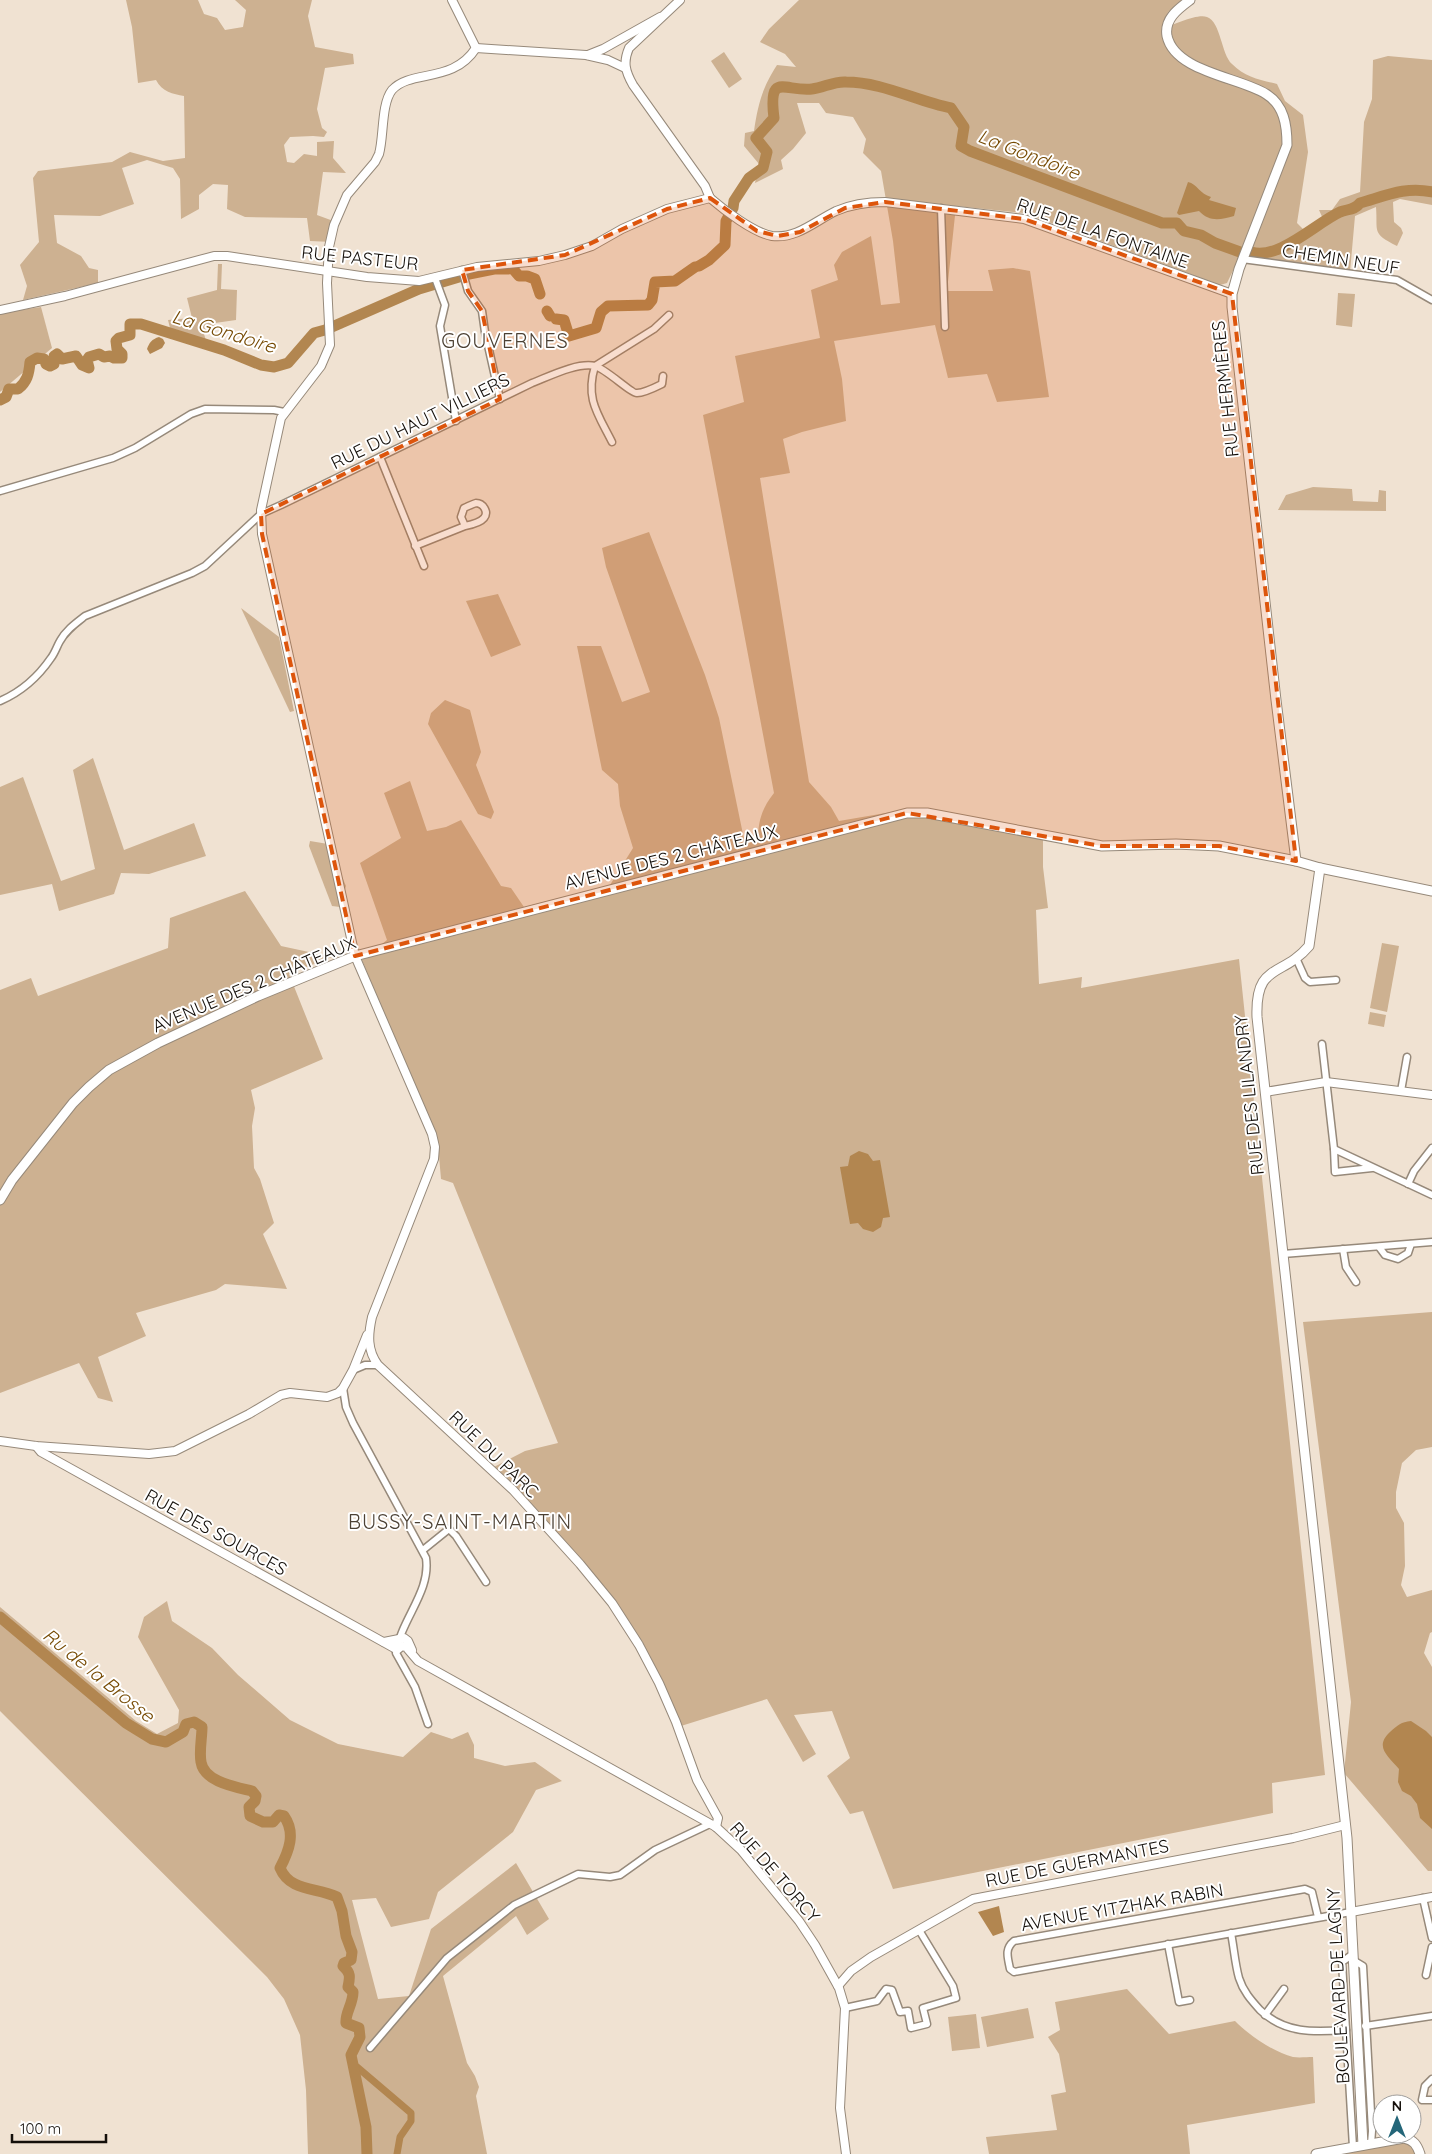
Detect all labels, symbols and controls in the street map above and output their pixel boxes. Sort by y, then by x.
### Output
water label: La Gondoire [975,124,1084,185]
street label: RUE DE LA FONTAINE [1014,193,1192,273]
street label: CHEMIN NEUF [1281,238,1401,280]
street label: RUE PASTEUR [300,240,420,276]
water label: La Gondoire [169,304,280,359]
street label: RUE HERMIÈRES [1206,320,1244,458]
district label: GOUVERNES [441,328,569,353]
street label: RUE DU HAUT VILLIERS [327,368,513,474]
street label: AVENUE DES 2 CHÂTEAUX [562,819,780,895]
street label: AVENUE DES 2 CHÂTEAUX [149,931,359,1037]
street label: RUE DES LILANDRY [1229,1014,1269,1176]
street label: RUE DU PARC [444,1405,544,1503]
street label: RUE DES SOURCES [141,1483,291,1581]
district label: BUSSY-SAINT-MARTIN [348,1509,572,1534]
water label: Ru de la Brosse [38,1623,161,1728]
street label: RUE DE TORCY [725,1817,825,1927]
street label: RUE DE GUERMANTES [983,1834,1171,1892]
street label: AVENUE YITZHAK RABIN [1019,1878,1225,1936]
street label: BOULEVARD DE LAGNY [1321,1888,1355,2084]
north arrow [1372,2094,1422,2144]
text: N [1392,2097,1402,2115]
scale bar [12,2112,106,2144]
text: 100 m [20,2119,61,2138]

